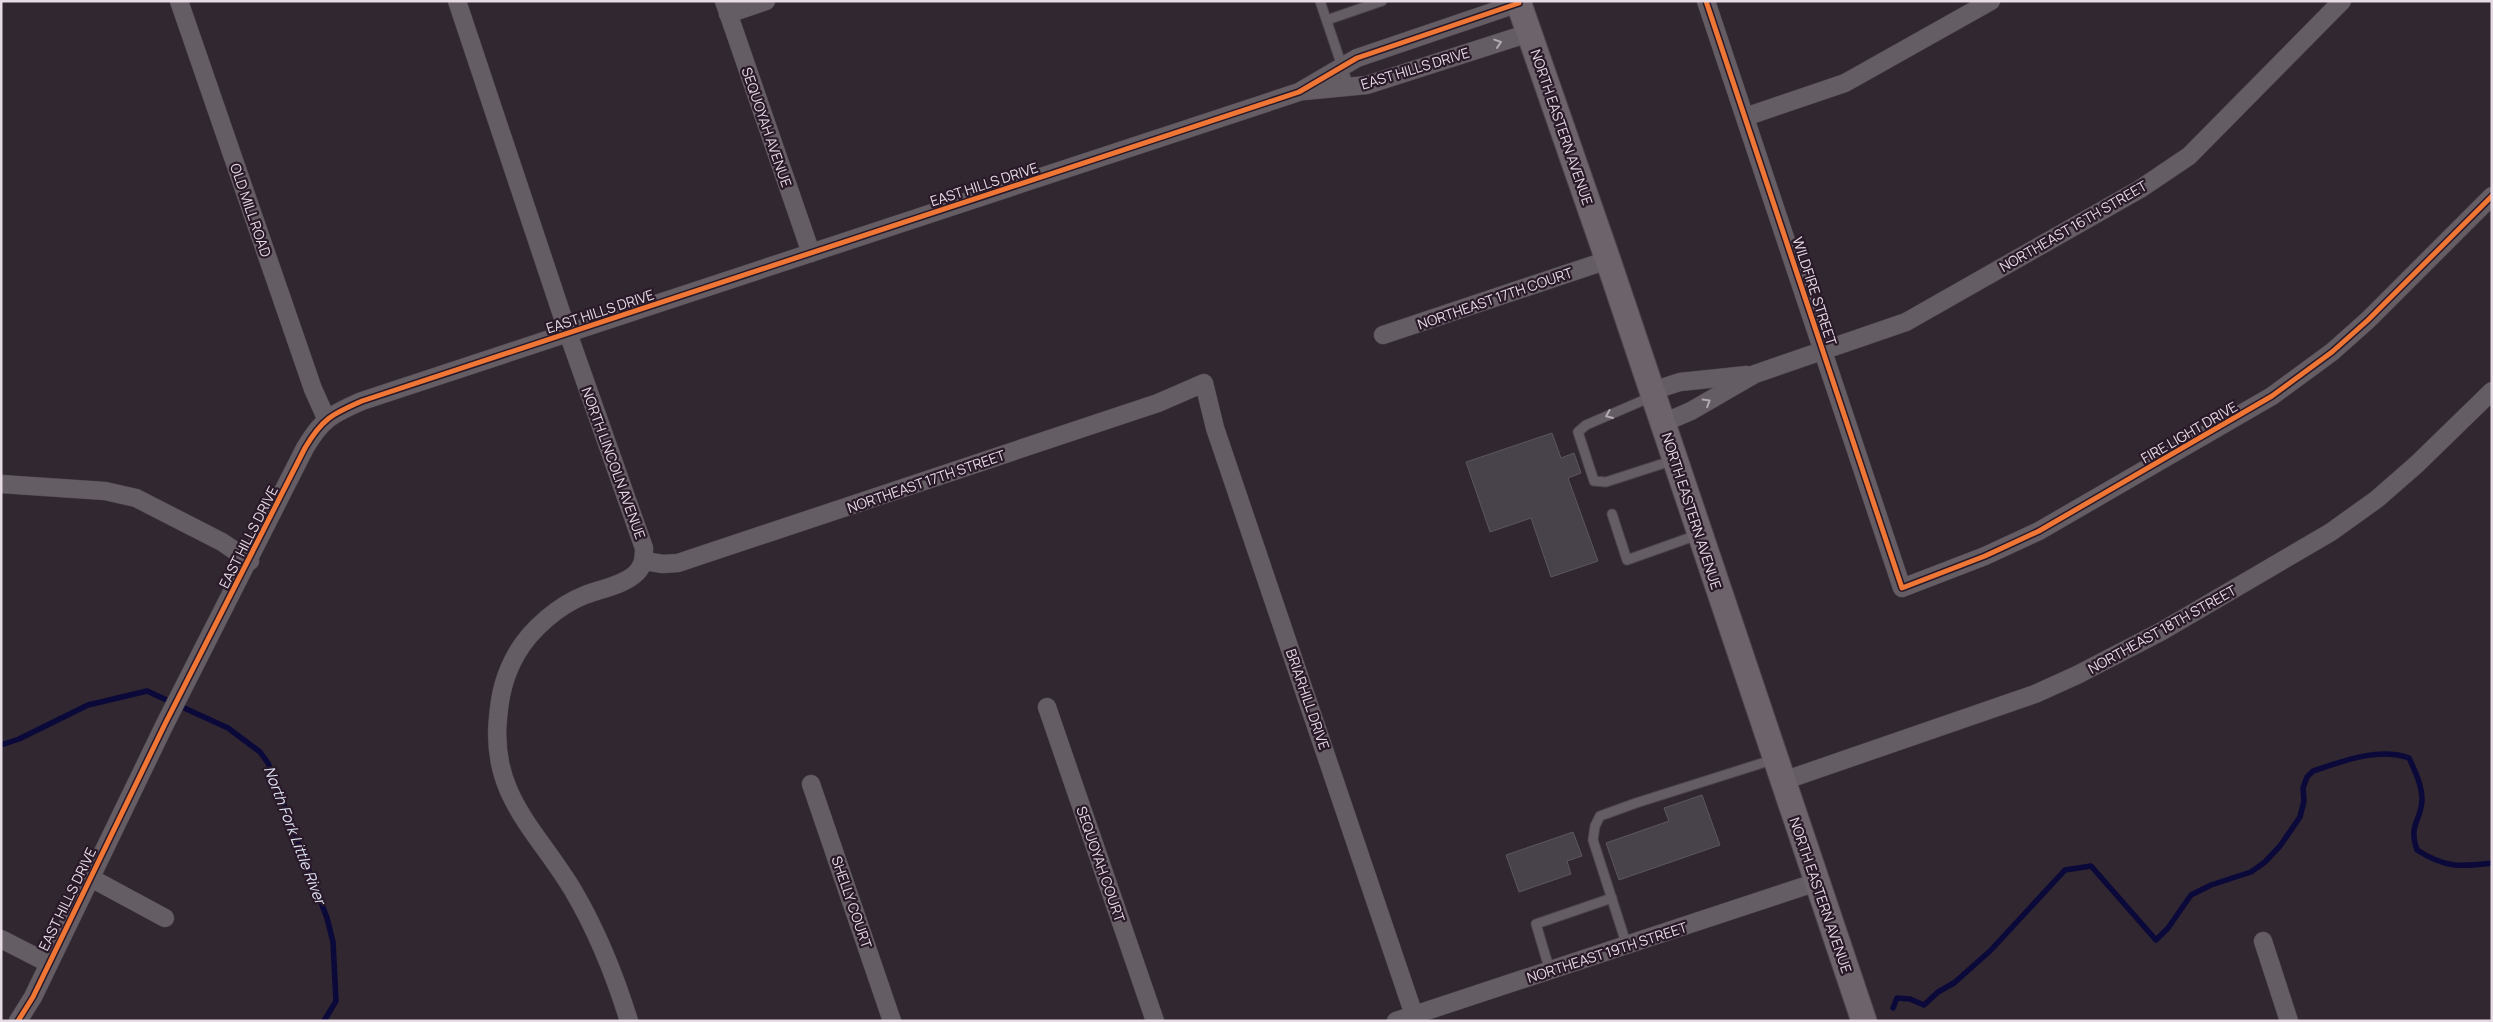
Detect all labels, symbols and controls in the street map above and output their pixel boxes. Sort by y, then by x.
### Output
one-way arrow [1493,39,1501,49]
street label: EAST HILLS DRIVE [1358,42,1472,94]
street label: NORTH EASTERN AVENUE [1526,47,1598,208]
street label: SEQUOYAH AVENUE [738,65,796,189]
street label: EAST HILLS DRIVE [928,158,1040,210]
street label: OLD MILL ROAD [226,161,276,259]
street label: NORTHEAST 16TH STREET [1996,176,2151,276]
street label: WILDFIRE STREET [1789,234,1842,348]
street label: NORTHEAST 17TH COURT [1415,262,1576,333]
street label: EAST HILLS DRIVE [544,285,656,337]
street label: NORTH LINCOLN AVENUE [578,384,650,542]
street label: FIRE LIGHT DRIVE [2137,397,2241,467]
one-way arrow [1701,398,1710,408]
one-way arrow [1605,409,1614,420]
street label: NORTH EASTERN AVENUE [1658,430,1726,592]
street label: NORTHEAST 17TH STREET [845,445,1008,517]
street label: EAST HILLS DRIVE [214,483,282,591]
street label: NORTHEAST 18TH STREET [2084,580,2240,678]
street label: BRIARHILL DRIVE [1282,646,1334,752]
water label: North Fork Little River [259,763,332,910]
street label: SEQUOYAH COURT [1072,804,1130,925]
street label: NORTH EASTERN AVENUE [1785,815,1857,976]
street label: EAST HILLS DRIVE [34,844,100,954]
street label: SHELLY COURT [827,853,877,951]
street label: NORTHEAST 19TH STREET [1524,917,1690,987]

